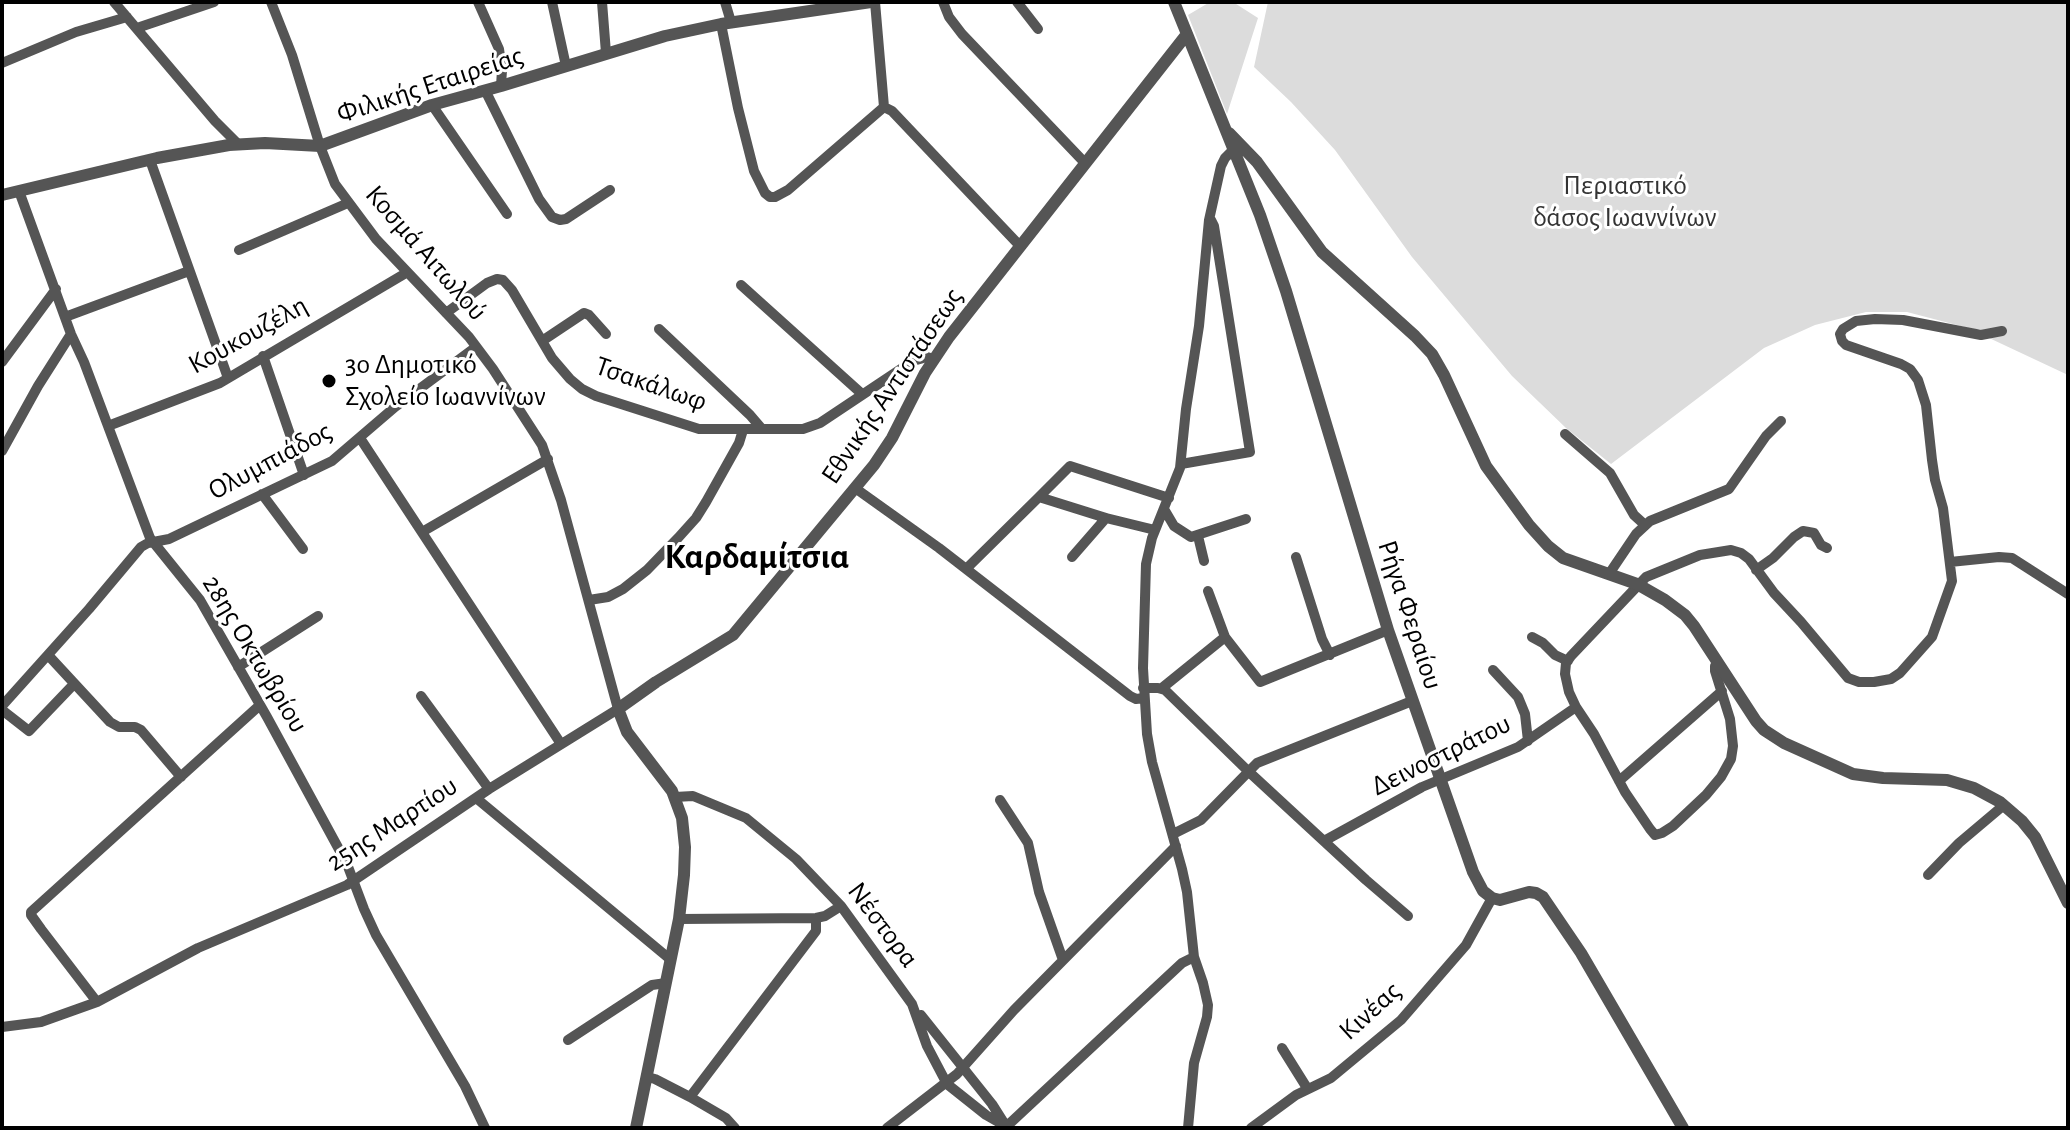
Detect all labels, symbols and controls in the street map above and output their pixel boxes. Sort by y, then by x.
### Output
street label: Φιλικής Εταιρείας [332,39,528,131]
park label: Περιαστικό δάσος Ιωαννίνων [1534,169,1716,235]
street label: Κοσμά Αιτωλού [358,178,494,328]
street label: Εθνικής Αντιστάσεως [814,282,970,490]
street label: Κουκουζέλη [183,289,313,381]
place label: 3ο Δημοτικό Σχολείο Ιωαννίνων [345,348,546,414]
street label: Τσακάλωφ [591,349,711,419]
marker: 3ο Δημοτικό Σχολείο Ιωαννίνων [320,372,338,390]
street label: Ολυμπιάδος [203,415,337,507]
district label: Καρδαμίτσια [665,535,849,579]
street label: Ρήγα Φεραίου [1370,536,1450,694]
street label: 28ης Οκτωβρίου [195,569,315,739]
street label: Δεινοστράτου [1366,707,1516,803]
street label: 25ης Μαρτίου [320,769,464,879]
street label: Νέστορα [840,876,926,974]
street label: Κινέας [1332,975,1408,1047]

